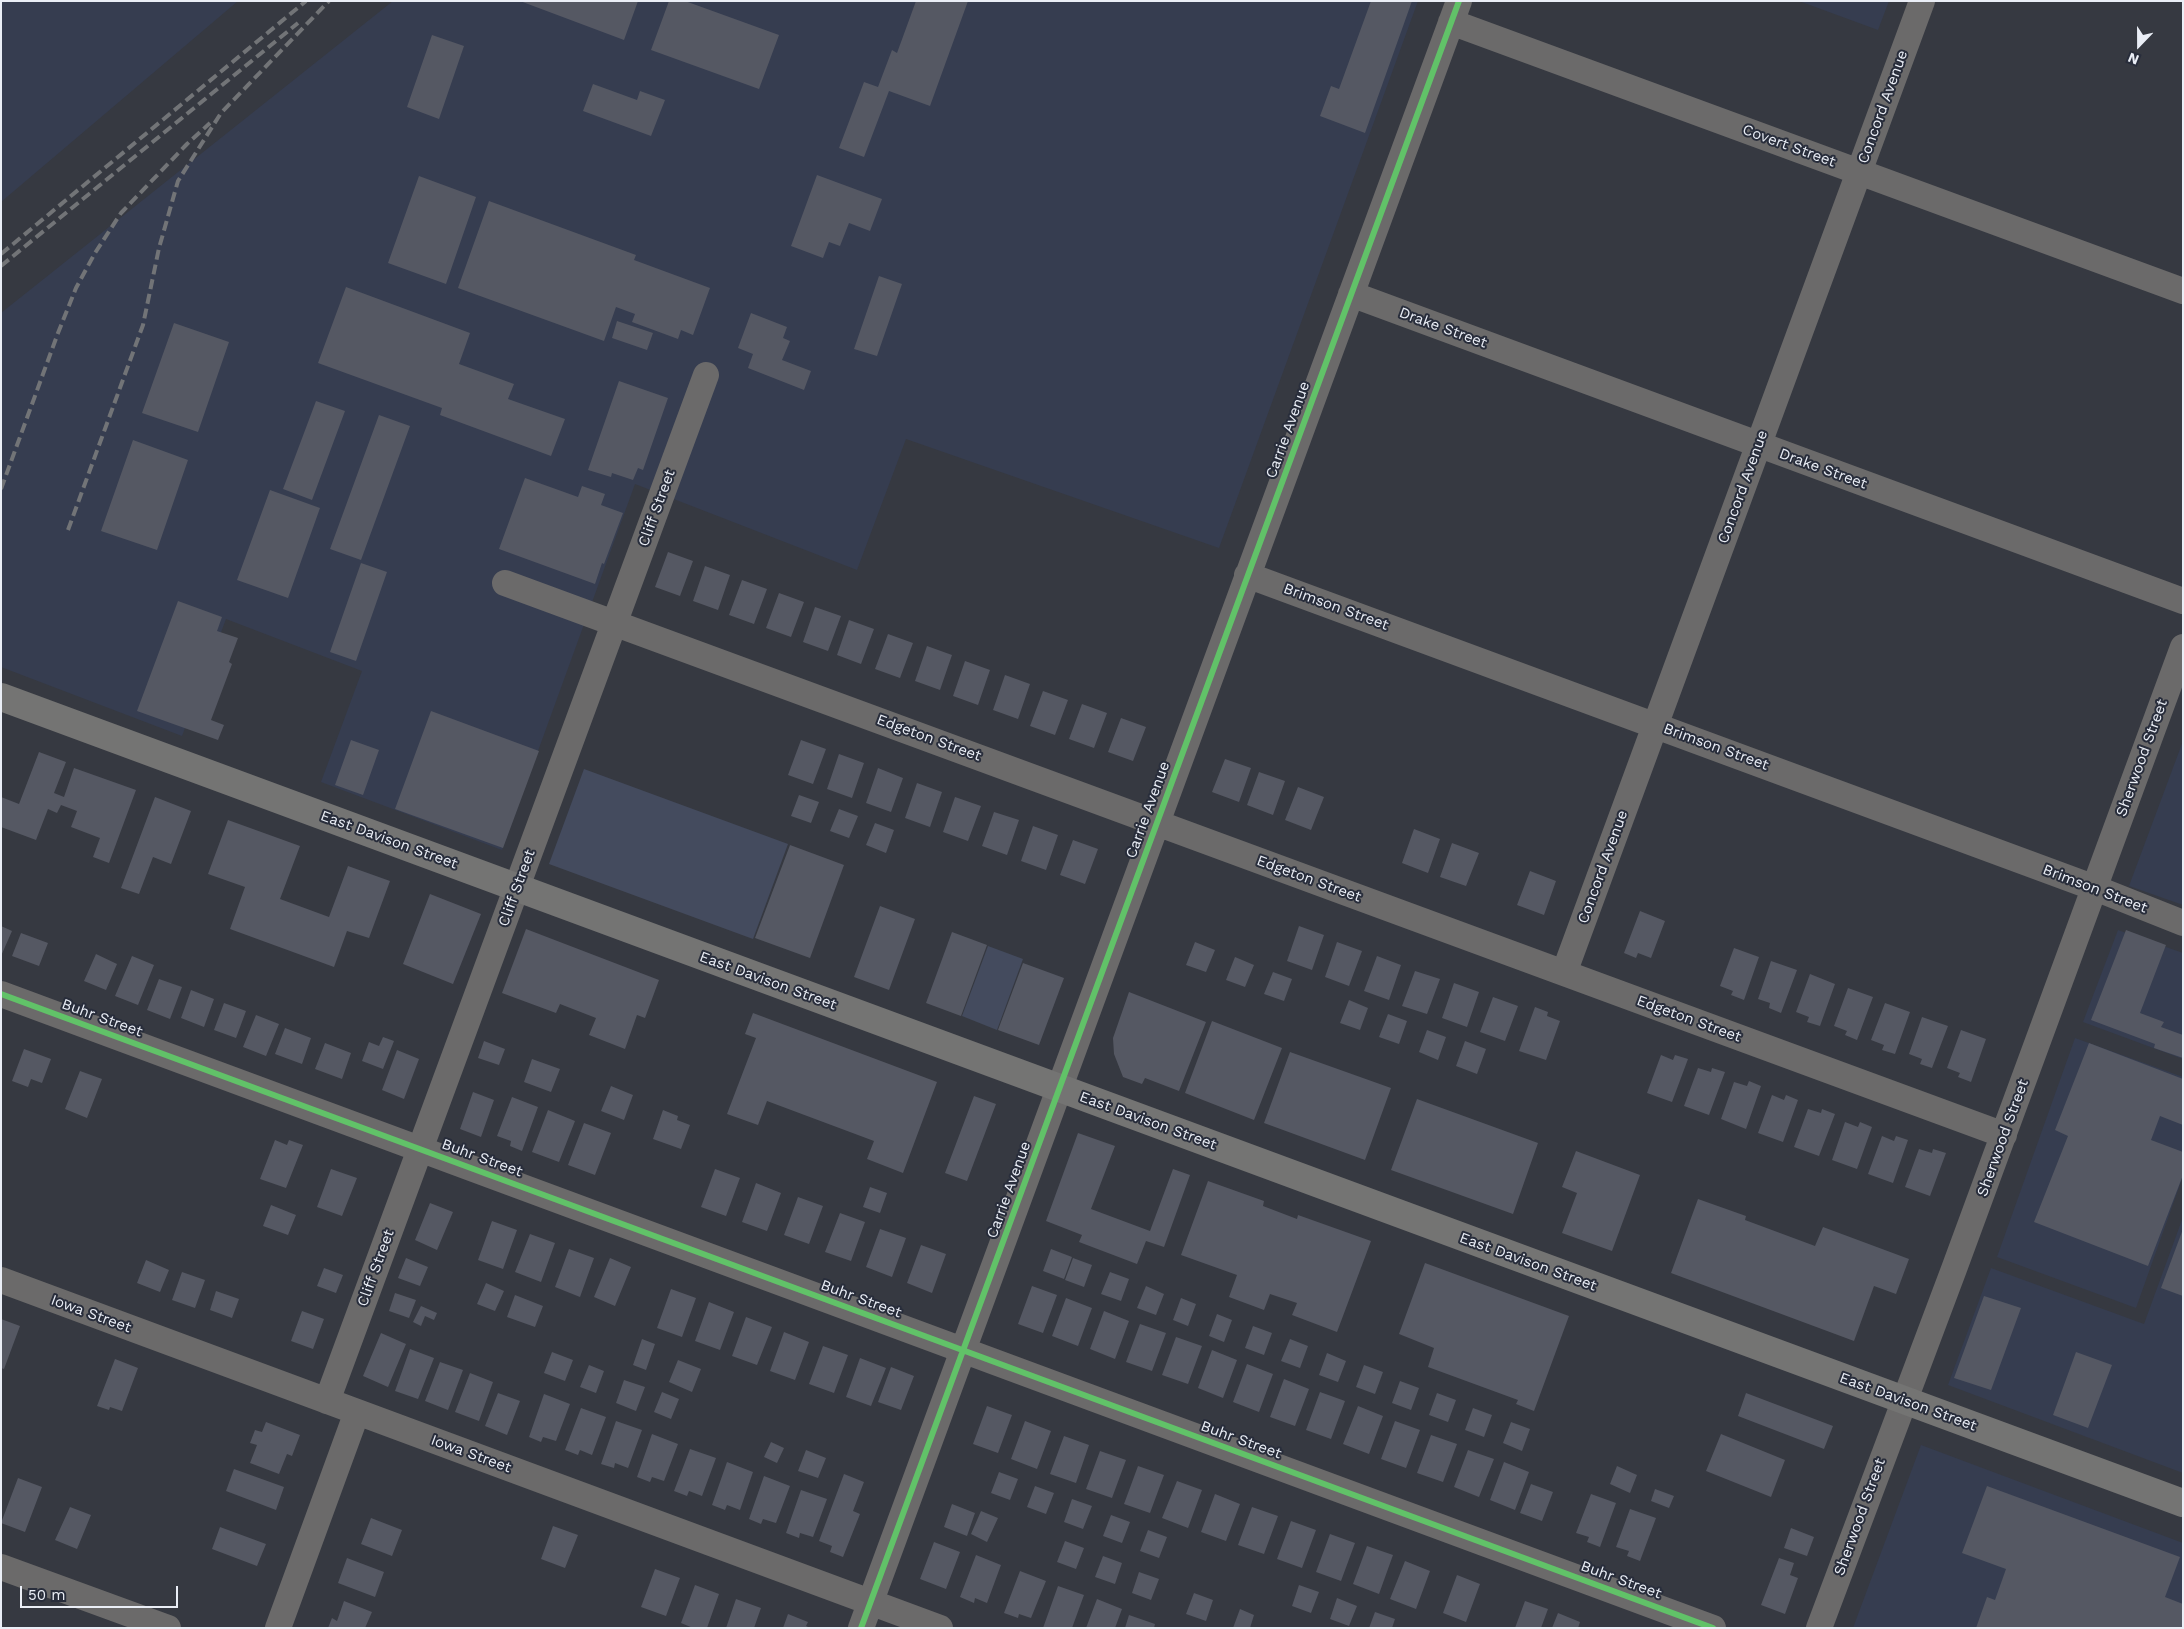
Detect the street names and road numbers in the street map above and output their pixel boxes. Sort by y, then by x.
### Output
street label: Concord Avenue [1854,48,1912,166]
street label: Covert Street [1740,121,1838,171]
street label: Drake Street [1397,304,1489,352]
street label: Carrie Avenue [1262,379,1314,481]
street label: Concord Avenue [1714,428,1772,546]
street label: Drake Street [1777,445,1869,493]
street label: Cliff Street [635,467,679,549]
street label: Brimson Street [1281,580,1391,634]
street label: Sherwood Street [2112,697,2172,819]
street label: Edgeton Street [874,711,984,765]
street label: Brimson Street [1661,720,1771,774]
street label: Carrie Avenue [1122,759,1174,861]
street label: East Davison Street [318,807,460,873]
street label: Concord Avenue [1574,808,1632,926]
street label: Cliff Street [495,847,539,929]
street label: Edgeton Street [1254,852,1364,906]
street label: Brimson Street [2040,861,2150,917]
street label: East Davison Street [697,948,839,1014]
street label: Edgeton Street [1634,992,1744,1046]
street label: Buhr Street [59,995,145,1041]
street label: Sherwood Street [1973,1077,2033,1199]
street label: East Davison Street [1077,1088,1219,1154]
street label: Buhr Street [439,1135,525,1181]
street label: Carrie Avenue [983,1139,1035,1241]
street label: Cliff Street [354,1227,398,1309]
street label: East Davison Street [1457,1229,1599,1295]
street label: Buhr Street [818,1276,904,1322]
street label: Iowa Street [48,1291,134,1337]
street label: East Davison Street [1837,1369,1979,1435]
street label: Buhr Street [1198,1417,1284,1463]
street label: Iowa Street [428,1431,514,1477]
street label: Sherwood Street [1830,1456,1890,1578]
street label: Buhr Street [1578,1557,1664,1603]

